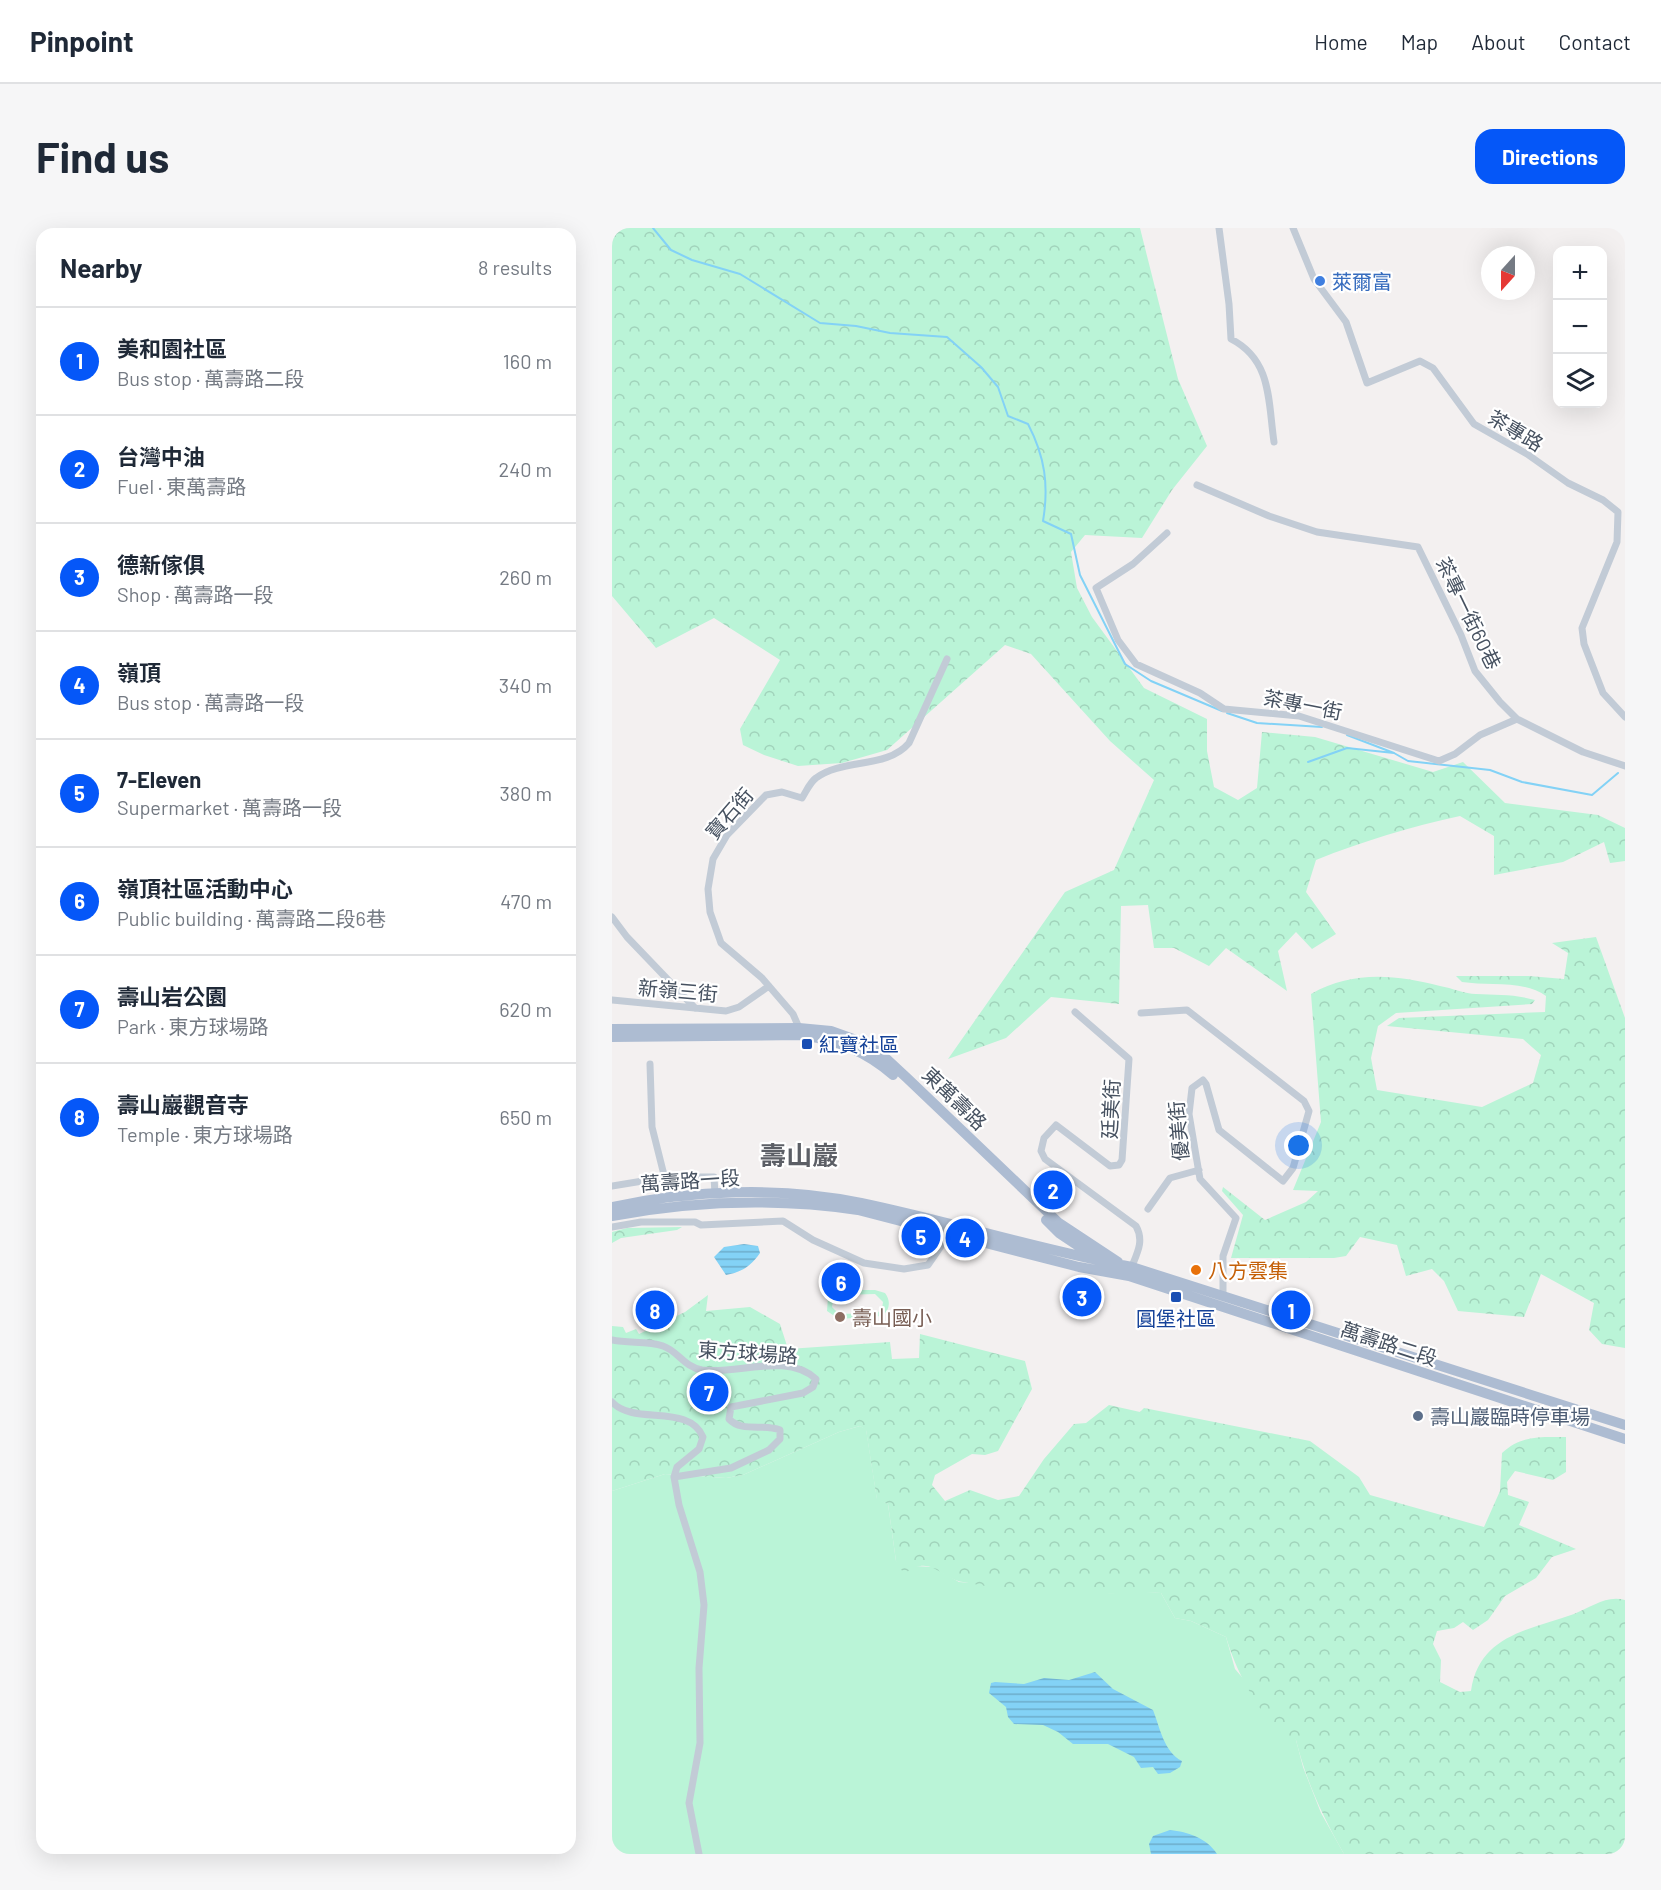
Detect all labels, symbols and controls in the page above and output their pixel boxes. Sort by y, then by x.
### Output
text: Pinpoint [30,24,134,58]
text: Home [1314,29,1368,54]
text: Map [1401,29,1438,54]
text: About [1471,29,1526,54]
text: Contact [1559,29,1631,54]
button: Directions [1475,129,1625,184]
text: Find us [36,131,169,181]
north arrow [1481,246,1535,300]
map controls [1553,246,1607,408]
button: + [1553,246,1607,300]
text: Nearby [60,252,142,283]
text: 8 results [478,255,552,279]
place label: 萊爾富 [1332,269,1392,293]
marker: 萊爾富 [1313,274,1327,288]
button: − [1553,300,1607,354]
text: 美和園社區 [117,335,227,361]
text: 1 [76,349,83,373]
text: 160 m [503,349,552,373]
button: layers [1553,354,1607,408]
text: Bus stop · 萬壽路二段 [117,366,304,390]
street label: 茶專路 [1484,404,1548,456]
text: 台灣中油 [117,443,205,469]
text: 2 [74,457,85,481]
text: 240 m [498,457,552,481]
text: Fuel · 東萬壽路 [117,474,246,498]
text: 德新傢俱 [117,551,205,577]
street label: 茶專一街60巷 [1432,553,1506,673]
text: 3 [74,565,85,589]
text: 260 m [499,565,552,589]
text: Shop · 萬壽路一段 [117,582,273,606]
text: 嶺頂 [117,659,161,685]
text: 4 [73,673,86,697]
text: 340 m [499,673,552,697]
street label: 茶專一街 [1261,685,1345,723]
text: Bus stop · 萬壽路一段 [117,690,304,714]
text: 7-Eleven [117,766,201,792]
text: 5 [74,781,85,805]
text: 380 m [499,781,552,805]
street label: 寶石街 [700,782,758,844]
text: Supermarket · 萬壽路一段 [117,795,342,819]
text: 嶺頂社區活動中心 [117,875,293,901]
text: 6 [74,889,85,913]
text: 470 m [500,889,552,913]
text: Public building · 萬壽路二段6巷 [117,906,386,930]
street label: 新嶺三街 [637,975,719,1005]
text: 壽山岩公園 [117,983,227,1009]
text: 7 [75,997,84,1021]
text: 620 m [499,997,552,1021]
text: Park · 東方球場路 [117,1014,269,1038]
place label: 紅寶社區 [819,1032,899,1056]
marker: 紅寶社區 [800,1037,814,1051]
street label: 東萬壽路 [918,1062,992,1134]
street label: 廷美街 [1096,1078,1124,1140]
text: 壽山巖觀音寺 [117,1091,249,1117]
street label: 優美街 [1163,1100,1193,1162]
text: 8 [74,1105,85,1129]
text: 650 m [500,1105,552,1129]
text: Temple · 東方球場路 [117,1122,293,1146]
your location [1284,1131,1313,1160]
district label: 壽山巖 [760,1139,838,1170]
street label: 萬壽路一段 [639,1165,741,1195]
pin: 2 [1034,1168,1072,1212]
pin: 5 [902,1214,940,1258]
pin: 4 [946,1216,984,1260]
place label: 八方雲集 [1208,1258,1288,1282]
pin: 6 [822,1260,860,1304]
marker: 八方雲集 [1189,1263,1203,1277]
pin: 3 [1062,1274,1102,1320]
pin: 8 [636,1288,675,1332]
pin: 1 [1272,1288,1310,1332]
marker: 圓堡社區 [1169,1290,1183,1304]
place label: 壽山國小 [852,1305,932,1329]
place label: 圓堡社區 [1136,1306,1216,1330]
marker: 壽山國小 [833,1310,847,1324]
street label: 萬壽路二段 [1338,1316,1440,1370]
street label: 東方球場路 [697,1337,799,1367]
pin: 7 [690,1370,728,1414]
place label: 壽山巖臨時停車場 [1430,1404,1590,1428]
marker: 壽山巖臨時停車場 [1411,1409,1425,1423]

